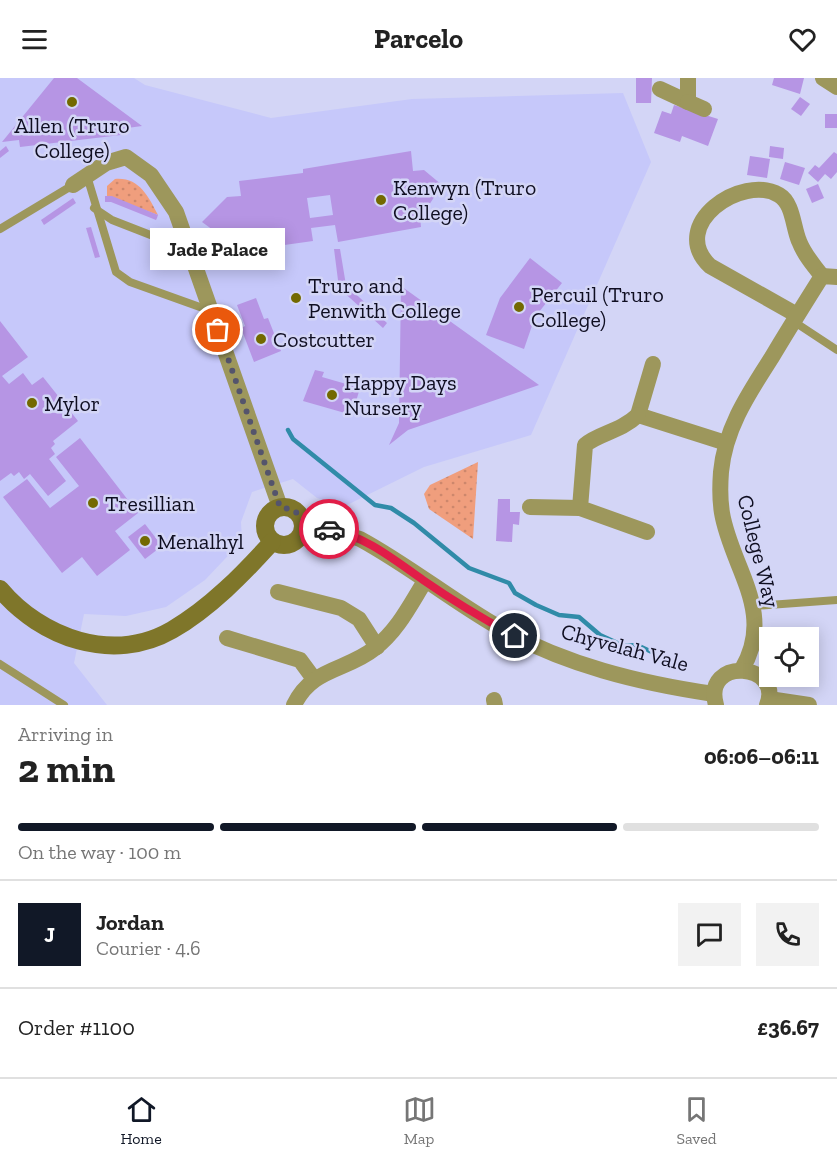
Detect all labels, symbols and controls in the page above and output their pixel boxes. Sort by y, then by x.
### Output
icon: menu [18,23,51,56]
text: Parcelo [374,23,463,55]
icon: heart [786,23,819,56]
marker: Allen (Truro College) [65,95,79,109]
place label: Allen (Truro College) [14,112,130,164]
place label: Kenwyn (Truro College) [393,174,536,226]
marker: Kenwyn (Truro College) [374,193,388,207]
callout: Jade Palace [150,228,286,270]
text: Jade Palace [167,237,268,261]
place label: Truro and Penwith College [308,272,461,324]
place label: Percuil (Truro College) [531,281,664,333]
marker: Truro and Penwith College [289,291,303,305]
marker: Percuil (Truro College) [512,300,526,314]
pin [192,304,243,355]
icon: bag [201,313,234,346]
place label: Costcutter [273,326,375,353]
marker: Costcutter [254,332,268,346]
place label: Happy Days Nursery [344,369,457,421]
marker: Happy Days Nursery [325,388,339,402]
place label: Mylor [44,390,100,417]
marker: Mylor [25,396,39,410]
place label: Tresillian [105,490,195,517]
street label: College Way [731,492,786,611]
marker: Tresillian [86,496,100,510]
courier [299,499,359,559]
icon: car [313,513,346,546]
place label: Menalhyl [157,528,244,555]
marker: Menalhyl [138,534,152,548]
pin [489,610,540,661]
street label: Chyvelah Vale [558,617,692,677]
icon: home [498,619,531,652]
map controls [759,627,819,687]
button: locate [759,627,819,687]
text: Arriving in [18,722,113,746]
text: 06:06–06:11 [704,743,819,770]
text: 2 min [18,745,115,792]
text: On the way · 100 m [18,840,181,864]
button: chat [678,903,741,966]
button: phone [756,903,819,966]
text: Jordan [96,909,164,936]
text: J [44,921,55,948]
text: Courier · 4.6 [96,936,201,960]
text: Order #1100 [18,1014,135,1041]
text: £36.67 [757,1014,819,1041]
tab: Home [120,1093,162,1148]
tab: Map [403,1093,436,1148]
tab: Saved [676,1093,717,1148]

